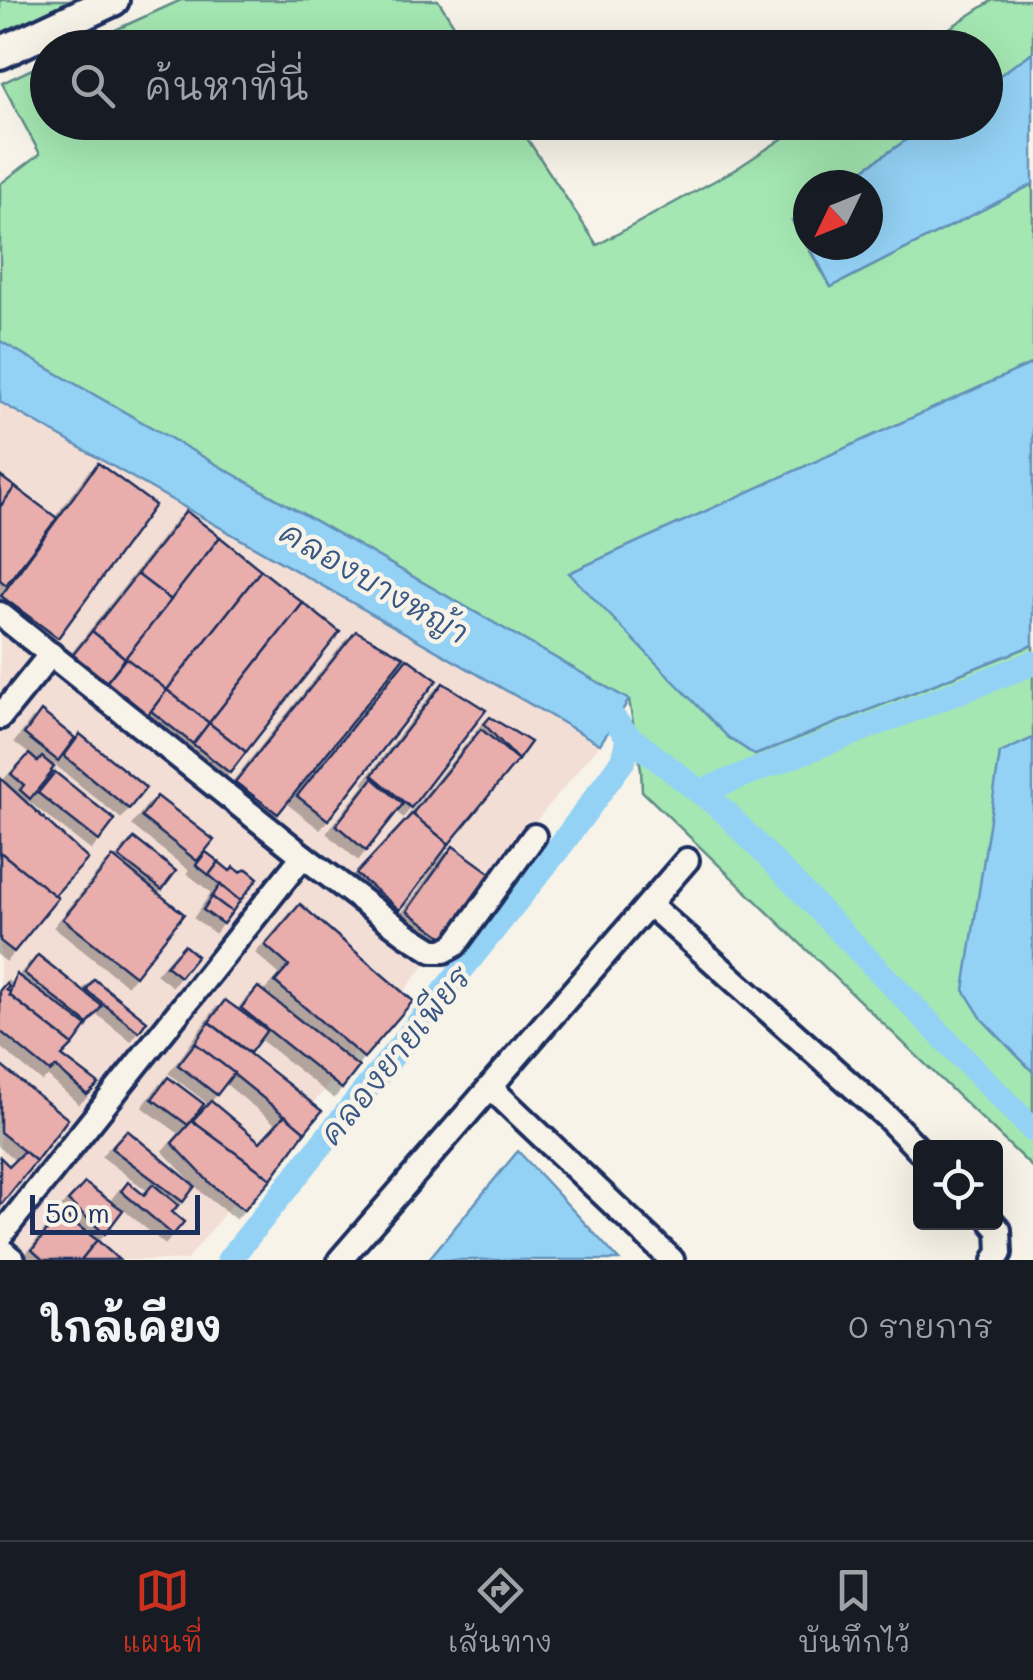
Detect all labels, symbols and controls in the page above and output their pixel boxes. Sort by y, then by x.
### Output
search box [30,30,1003,140]
icon: search [65,58,120,113]
text: ค้นหาที่นี่ [145,60,309,110]
north arrow [793,170,883,260]
water label: คลองบางหญ้า [273,510,477,652]
water label: คลองยายเพียร [309,955,479,1153]
map controls [913,1140,1003,1230]
button: locate [913,1140,1003,1230]
scale bar [30,1190,200,1234]
text: 50 m [45,1194,110,1230]
text: ใกล้เคียง [40,1298,222,1353]
text: 0 รายการ [849,1304,993,1346]
tab: แผนที่ [123,1563,203,1659]
tab: เส้นทาง [448,1563,552,1659]
tab: บันทึกไว้ [798,1563,910,1659]

